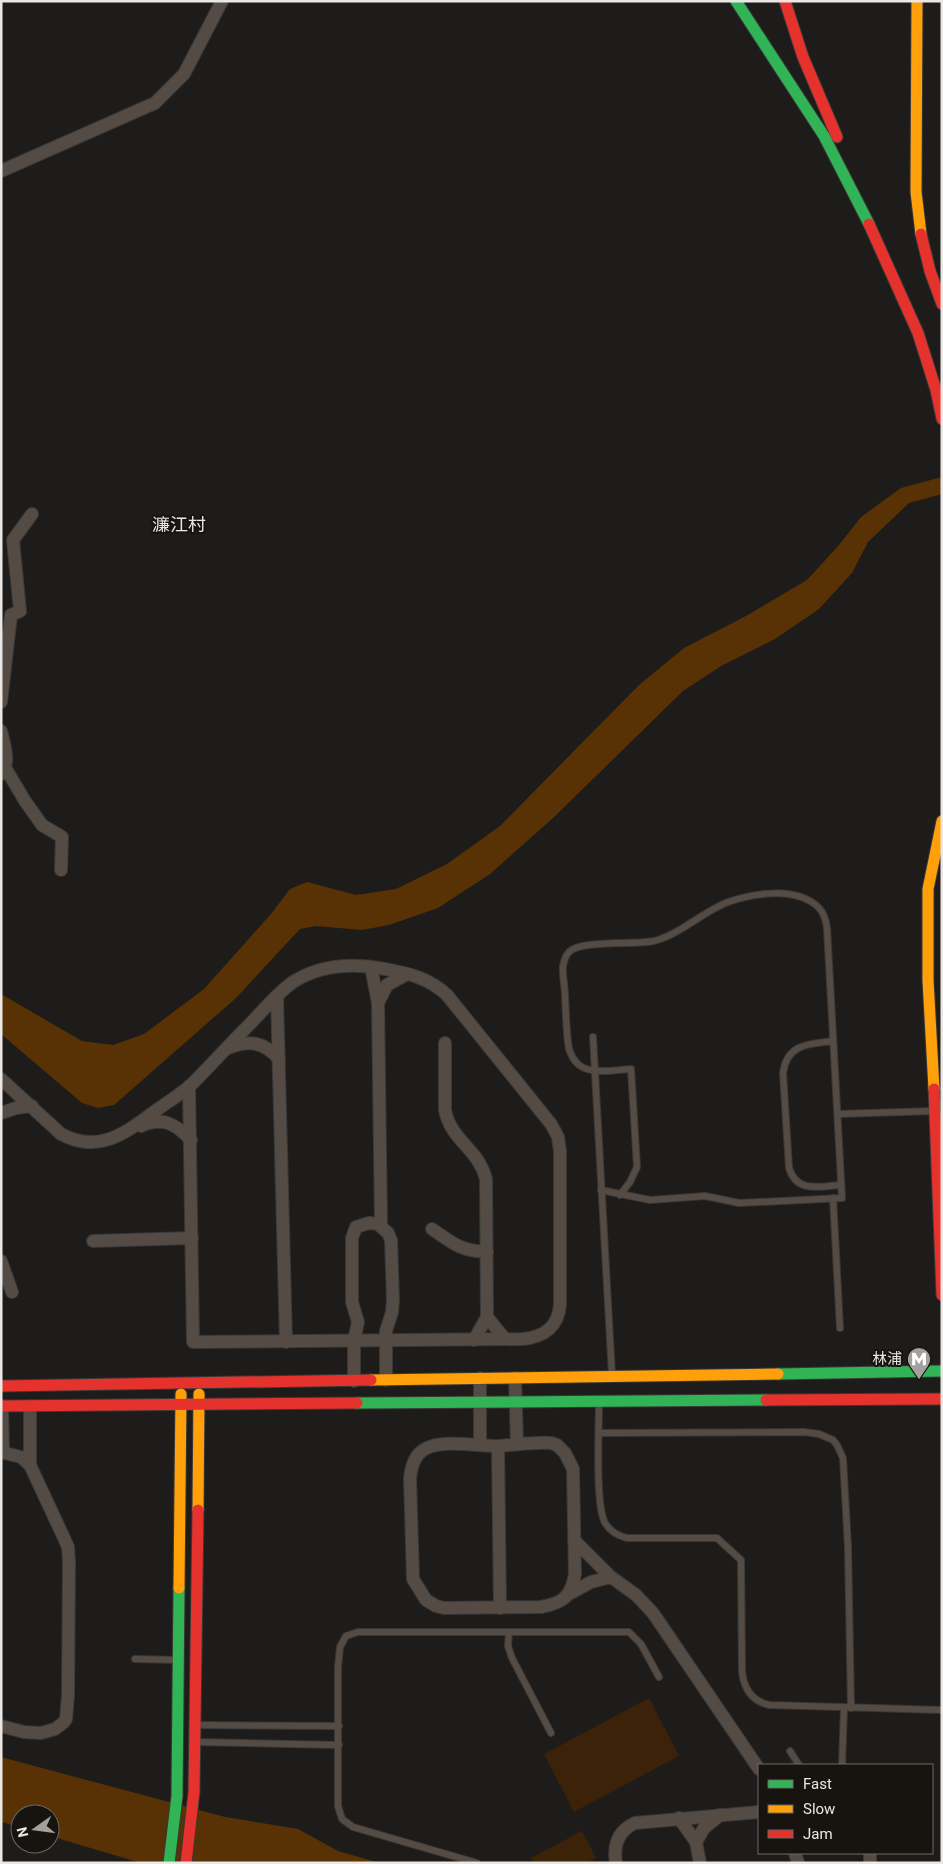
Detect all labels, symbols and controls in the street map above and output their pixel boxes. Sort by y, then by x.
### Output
district label: 濂江村 [152,514,206,535]
metro station icon: 林浦 [906,1346,932,1380]
place label: 林浦 [872,1350,902,1368]
legend [758,1764,933,1854]
text: Fast [803,1775,832,1793]
text: Slow [803,1800,835,1818]
north arrow [10,1804,60,1854]
text: N [13,1825,31,1839]
text: Jam [803,1825,833,1843]

